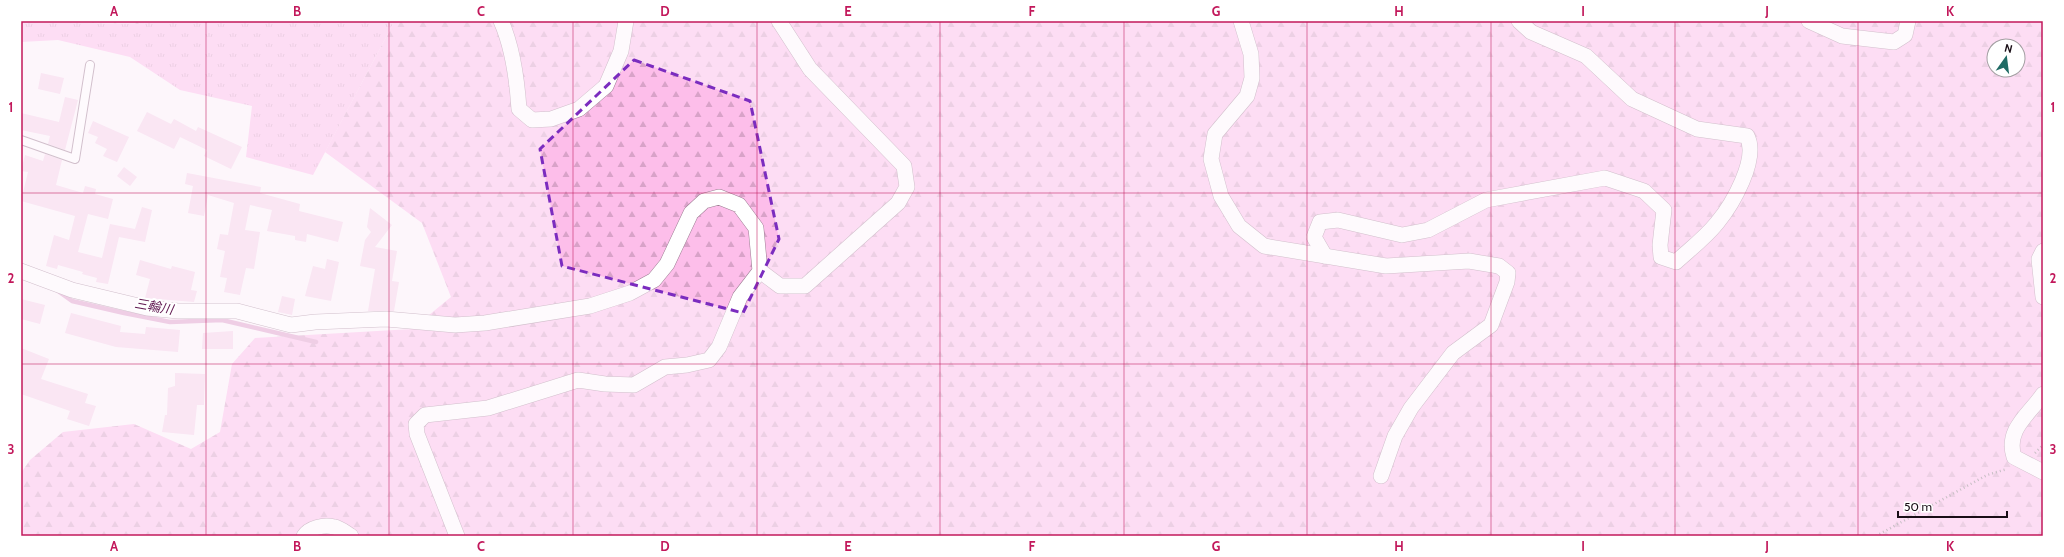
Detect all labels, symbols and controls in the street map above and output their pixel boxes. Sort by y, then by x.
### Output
text: A [110,3,119,19]
text: B [293,3,301,19]
text: C [477,3,485,19]
text: D [660,3,670,19]
text: E [844,3,852,19]
text: F [1029,3,1036,19]
text: G [1212,3,1221,19]
text: H [1394,3,1404,19]
text: I [1581,3,1585,19]
text: J [1764,3,1769,19]
text: K [1946,3,1955,19]
north arrow [1986,38,2026,78]
text: N [2003,41,2014,56]
text: 1 [9,99,13,115]
text: 1 [2051,99,2055,115]
text: 2 [8,270,15,286]
text: 2 [2050,270,2057,286]
water label: 三輪川 [133,295,177,318]
text: 3 [7,441,15,457]
text: 3 [2049,441,2057,457]
scale bar [1898,493,2007,519]
text: 50 m [1904,499,1932,514]
text: A [110,538,119,554]
text: B [293,538,301,554]
text: C [477,538,485,554]
text: D [660,538,670,554]
text: E [844,538,852,554]
text: F [1029,538,1036,554]
text: G [1212,538,1221,554]
text: H [1394,538,1404,554]
text: I [1581,538,1585,554]
text: J [1764,538,1769,554]
text: K [1946,538,1955,554]

